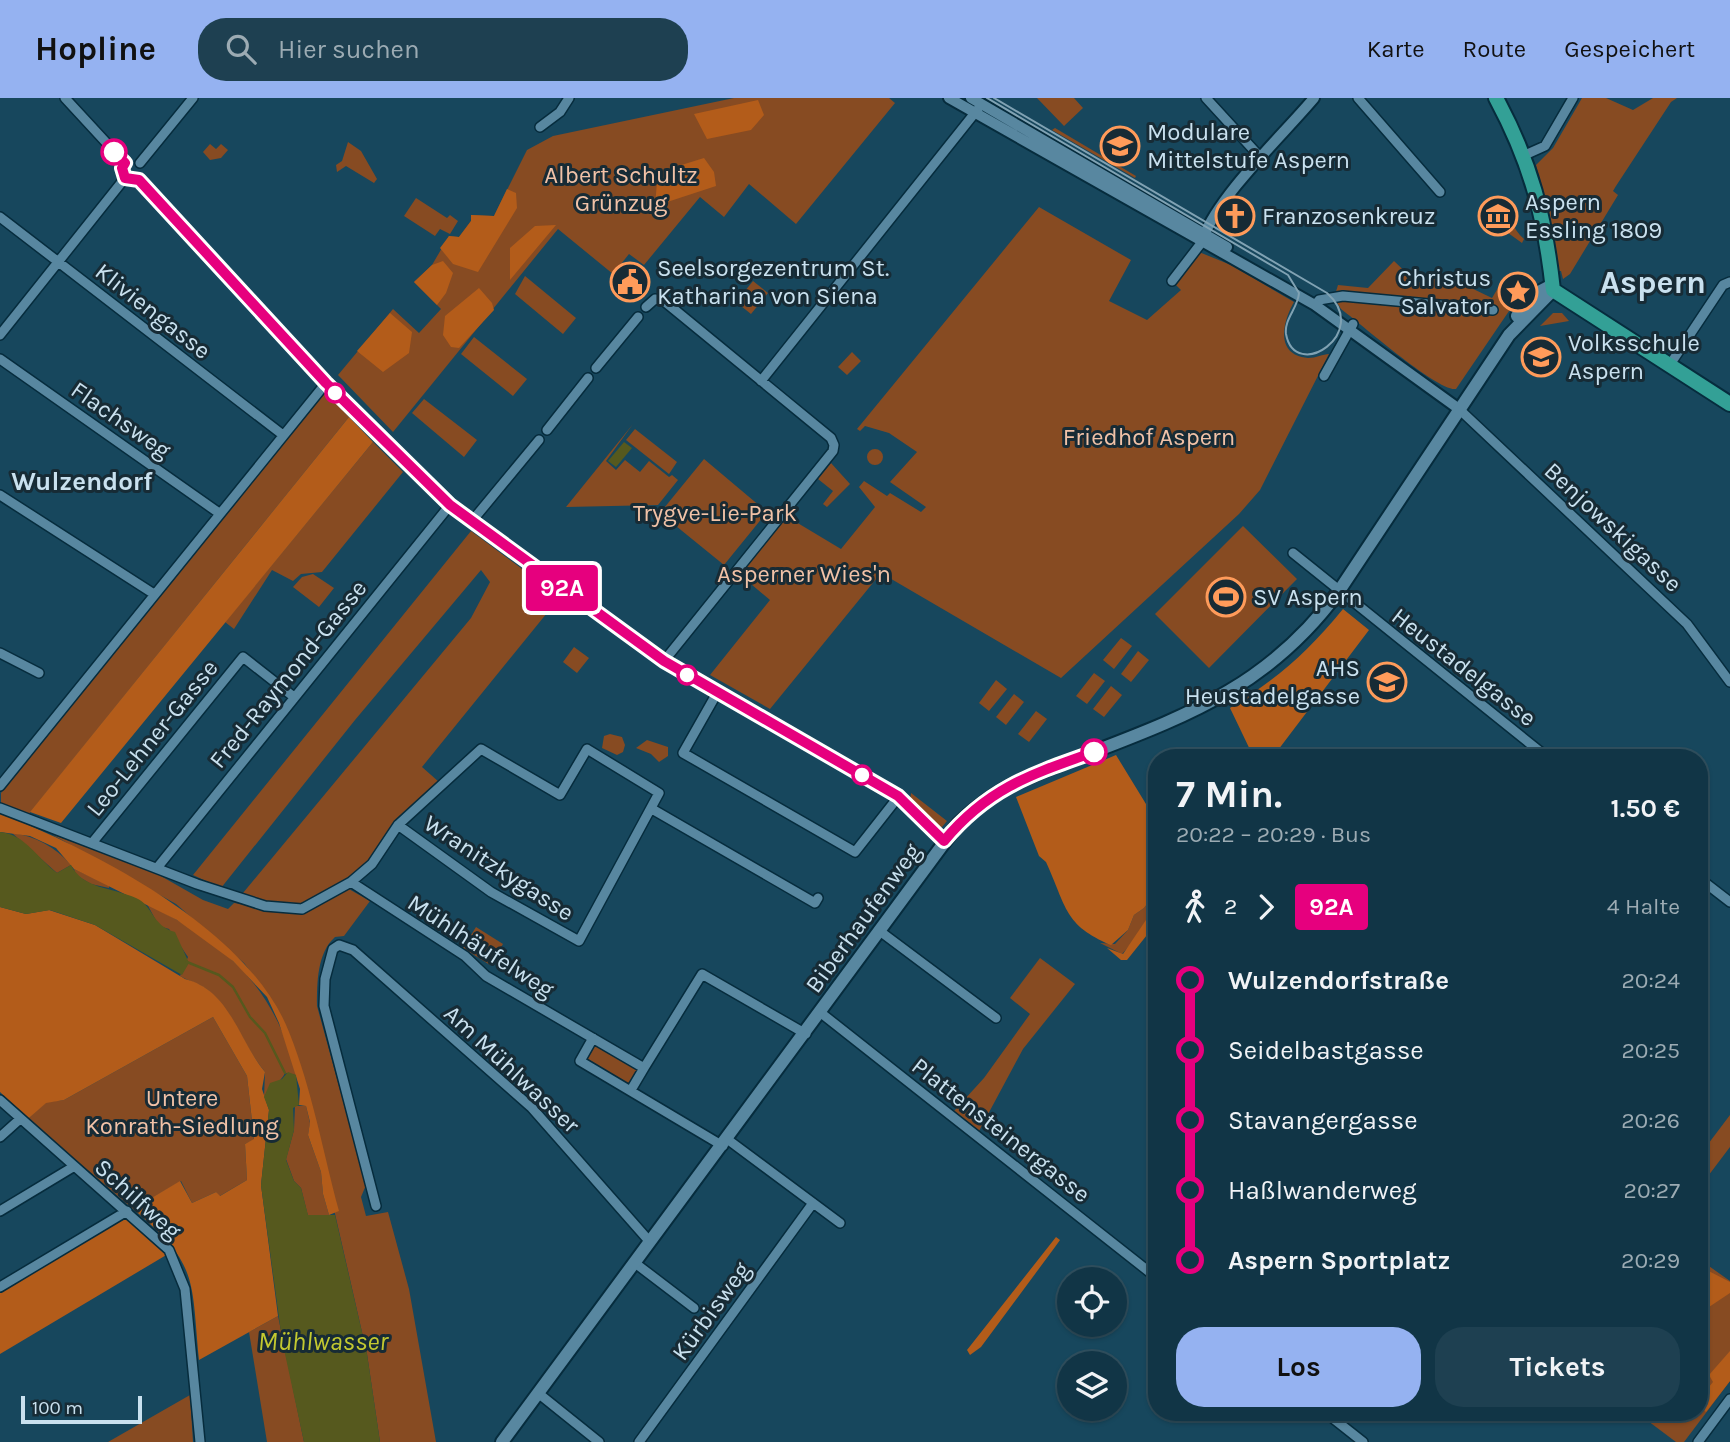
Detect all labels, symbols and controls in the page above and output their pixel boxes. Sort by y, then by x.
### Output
search box [198,18,688,81]
text: Hopline [35,30,156,68]
icon: search [222,30,260,68]
text: Hier suchen [278,34,420,65]
text: Karte [1367,35,1425,63]
text: Route [1463,35,1526,63]
text: Gespeichert [1564,35,1695,63]
place label: Modulare Mittelstufe Aspern [1147,118,1350,174]
school or university icon: Modulare Mittelstufe Aspern [1099,125,1141,167]
unlabelled marker [101,139,127,165]
park label: Albert Schultz Grünzug [544,161,698,217]
place label: Aspern Essling 1809 [1525,188,1662,244]
church icon: Franzosenkreuz [1214,195,1256,237]
museum icon: Aspern Essling 1809 [1477,195,1519,237]
place label: Franzosenkreuz [1262,202,1435,230]
place label: Seelsorgezentrum St. Katharina von Siena [657,254,889,310]
street label: Kliviengasse [90,257,216,365]
public building icon: Seelsorgezentrum St. Katharina von Siena [609,261,651,303]
place label: Christus Salvator [1397,264,1491,320]
district label: Aspern [1600,264,1706,301]
place icon: Christus Salvator [1497,271,1539,313]
place label: Volksschule Aspern [1568,329,1700,385]
school or university icon: Volksschule Aspern [1520,336,1562,378]
street label: Flachsweg [66,375,177,465]
unlabelled marker [325,383,345,403]
park label: Friedhof Aspern [1063,423,1235,451]
street label: Benjowskigasse [1539,456,1687,598]
district label: Wulzendorf [11,466,153,497]
park label: Trygve-Lie-Park [633,499,797,527]
park label: Asperner Wies'n [717,560,891,588]
line badge: 92A [522,565,602,611]
street label: Fred-Raymond-Gasse [203,574,373,774]
text: 92A [540,574,584,602]
sports icon: SV Aspern [1205,576,1247,618]
place label: SV Aspern [1253,583,1363,611]
street label: Heustadelgasse [1386,602,1542,732]
street label: Leo-Lehner-Gasse [80,654,224,822]
place label: AHS Heustadelgasse [1185,654,1360,710]
school or university icon: AHS Heustadelgasse [1366,661,1408,703]
unlabelled marker [677,665,697,685]
unlabelled marker [1081,739,1107,765]
unlabelled marker [852,765,872,785]
text: 7 Min. [1176,772,1282,817]
text: 1.50 € [1611,793,1680,824]
street label: Wranitzkygasse [419,809,579,927]
text: 20:22 – 20:29 · Bus [1176,821,1371,848]
street label: Biberhaufenweg [799,837,927,998]
street label: Mühlhäufelweg [403,888,560,1004]
icon: walk [1176,888,1214,926]
icon: forward [1247,888,1285,926]
text: 2 [1224,893,1237,920]
text: 92A [1309,893,1354,921]
text: 4 Halte [1607,893,1680,920]
text: Wulzendorfstraße [1228,965,1449,996]
text: 20:24 [1622,967,1680,994]
street label: Am Mühlwasser [439,999,586,1139]
text: Seidelbastgasse [1228,1035,1424,1066]
text: 20:25 [1621,1037,1680,1064]
street label: Plattensteinergasse [906,1052,1096,1208]
park label: Untere Konrath-Siedlung [85,1084,279,1140]
text: Stavangergasse [1228,1105,1418,1136]
text: 20:26 [1621,1107,1680,1134]
street label: Schilfweg [89,1153,187,1245]
text: Haßlwanderweg [1228,1175,1417,1206]
text: 20:27 [1624,1177,1680,1204]
text: Aspern Sportplatz [1228,1245,1450,1276]
text: 20:29 [1621,1247,1680,1274]
street label: Kürbisweg [666,1256,756,1366]
map controls [1057,1267,1127,1421]
button: locate [1057,1267,1127,1337]
water label: Mühlwasser [258,1326,389,1357]
button: Los [1176,1327,1421,1407]
button: Tickets [1435,1327,1680,1407]
button: layers [1057,1351,1127,1421]
scale bar [21,1393,142,1425]
text: 100 m [32,1397,83,1419]

